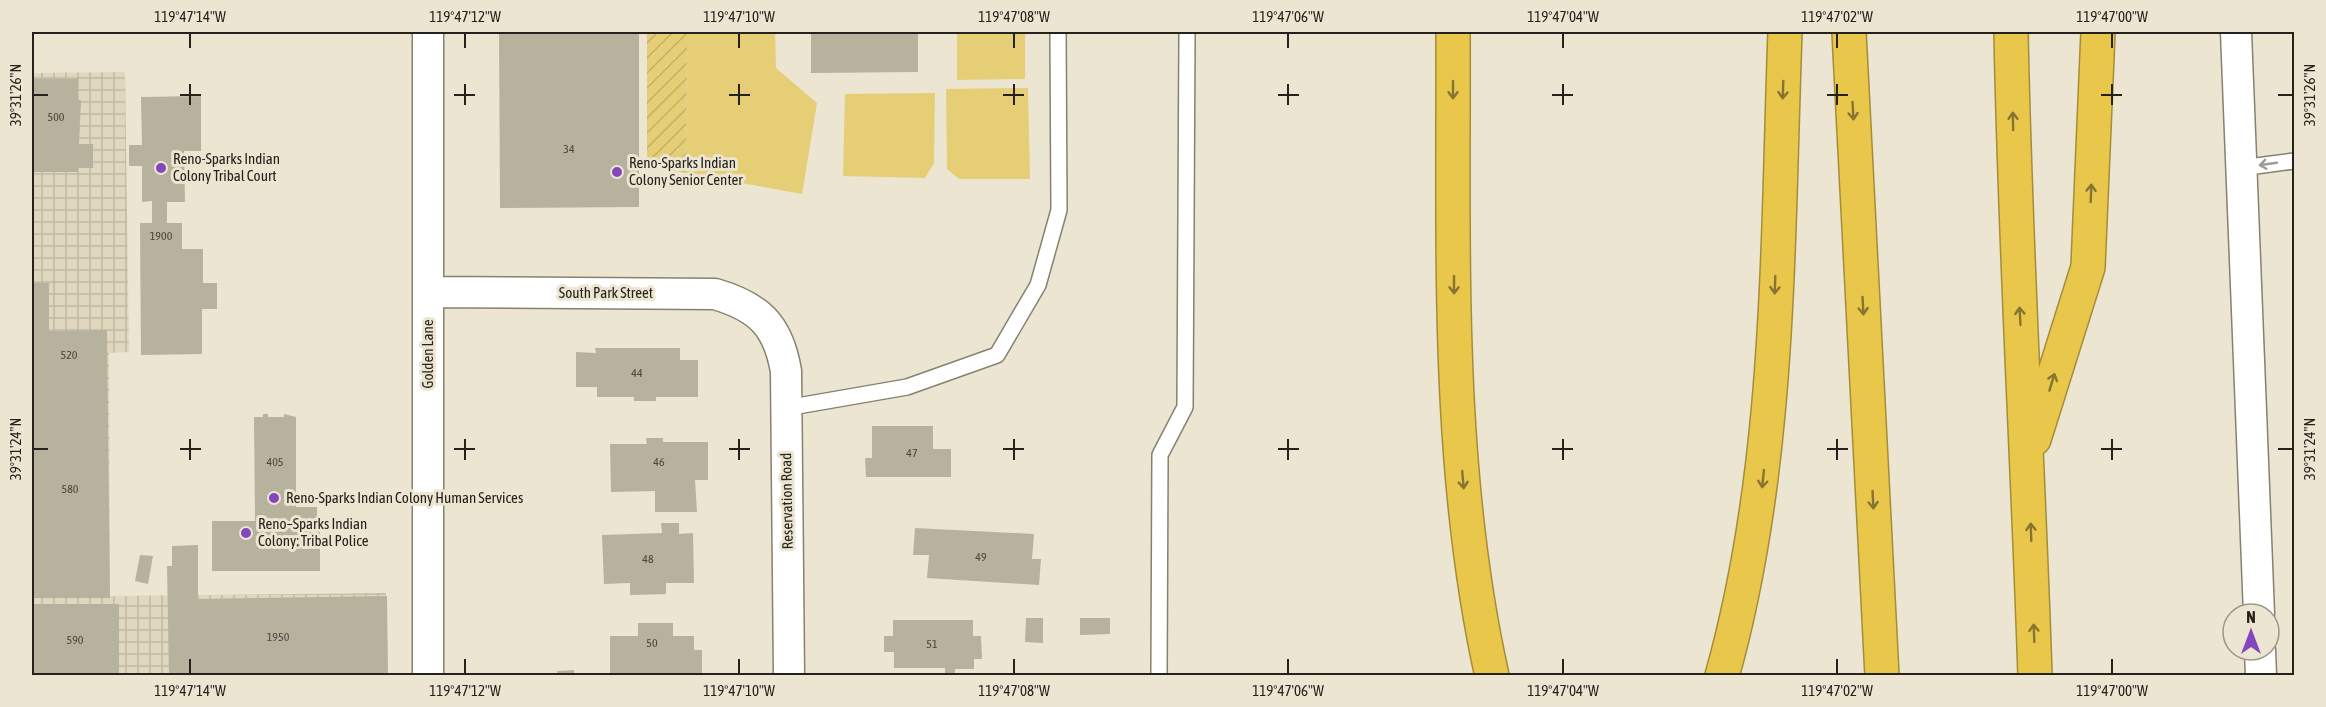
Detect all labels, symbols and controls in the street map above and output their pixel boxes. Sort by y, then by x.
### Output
text: 119°47'14"W [154,8,226,25]
text: 119°47'12"W [429,8,501,25]
text: 119°47'10"W [703,8,775,25]
text: 119°47'08"W [978,8,1050,25]
text: 119°47'06"W [1252,8,1324,25]
text: 119°47'04"W [1527,8,1599,25]
text: 119°47'02"W [1801,8,1873,25]
text: 119°47'00"W [2076,8,2148,25]
text: 39°31'26"N [7,64,24,126]
text: 39°31'26"N [2301,64,2318,126]
one-way arrow [1447,79,1459,99]
one-way arrow [1777,79,1788,99]
one-way arrow [1847,100,1858,120]
house number: 500 [48,110,65,124]
one-way arrow [2007,112,2018,132]
house number: 34 [563,142,575,156]
place label: Reno-Sparks Indian Colony Tribal Court [173,150,280,184]
place label: Reno-Sparks Indian Colony Senior Center [629,154,743,188]
one-way arrow [2259,159,2278,170]
marker: Reno-Sparks Indian Colony Tribal Court [154,161,168,175]
marker: Reno-Sparks Indian Colony Senior Center [610,165,624,179]
one-way arrow [2085,183,2097,203]
house number: 1900 [150,229,173,243]
one-way arrow [1448,274,1460,294]
one-way arrow [1770,274,1781,294]
street label: South Park Street [559,284,653,301]
one-way arrow [1857,295,1868,315]
one-way arrow [2014,306,2025,326]
street label: Golden Lane [419,319,436,388]
house number: 520 [61,348,78,362]
house number: 44 [631,366,643,380]
one-way arrow [2047,373,2058,392]
text: 39°31'24"N [7,418,24,480]
text: 39°31'24"N [2301,418,2318,480]
house number: 47 [906,446,918,460]
street label: Reservation Road [777,453,796,549]
house number: 405 [267,455,283,469]
house number: 46 [653,455,665,469]
one-way arrow [1458,469,1469,489]
one-way arrow [1757,469,1768,489]
house number: 580 [62,482,79,496]
place label: Reno-Sparks Indian Colony Human Services [286,489,523,506]
one-way arrow [1867,490,1878,510]
marker: Reno-Sparks Indian Colony Human Services [267,491,281,505]
place label: Reno–Sparks Indian Colony: Tribal Police [258,515,369,549]
one-way arrow [2025,523,2036,543]
marker: Reno–Sparks Indian Colony: Tribal Police [239,526,253,540]
house number: 49 [975,550,987,564]
house number: 48 [642,552,654,566]
north arrow [2221,602,2281,662]
text: N [2246,608,2256,626]
one-way arrow [2028,624,2040,644]
house number: 1950 [267,630,290,644]
house number: 590 [67,633,84,647]
house number: 50 [646,636,658,650]
house number: 51 [926,637,938,651]
text: 119°47'14"W [154,682,226,699]
text: 119°47'12"W [429,682,501,699]
text: 119°47'10"W [703,682,775,699]
text: 119°47'08"W [978,682,1050,699]
text: 119°47'06"W [1252,682,1324,699]
text: 119°47'04"W [1527,682,1599,699]
text: 119°47'02"W [1801,682,1873,699]
text: 119°47'00"W [2076,682,2148,699]

